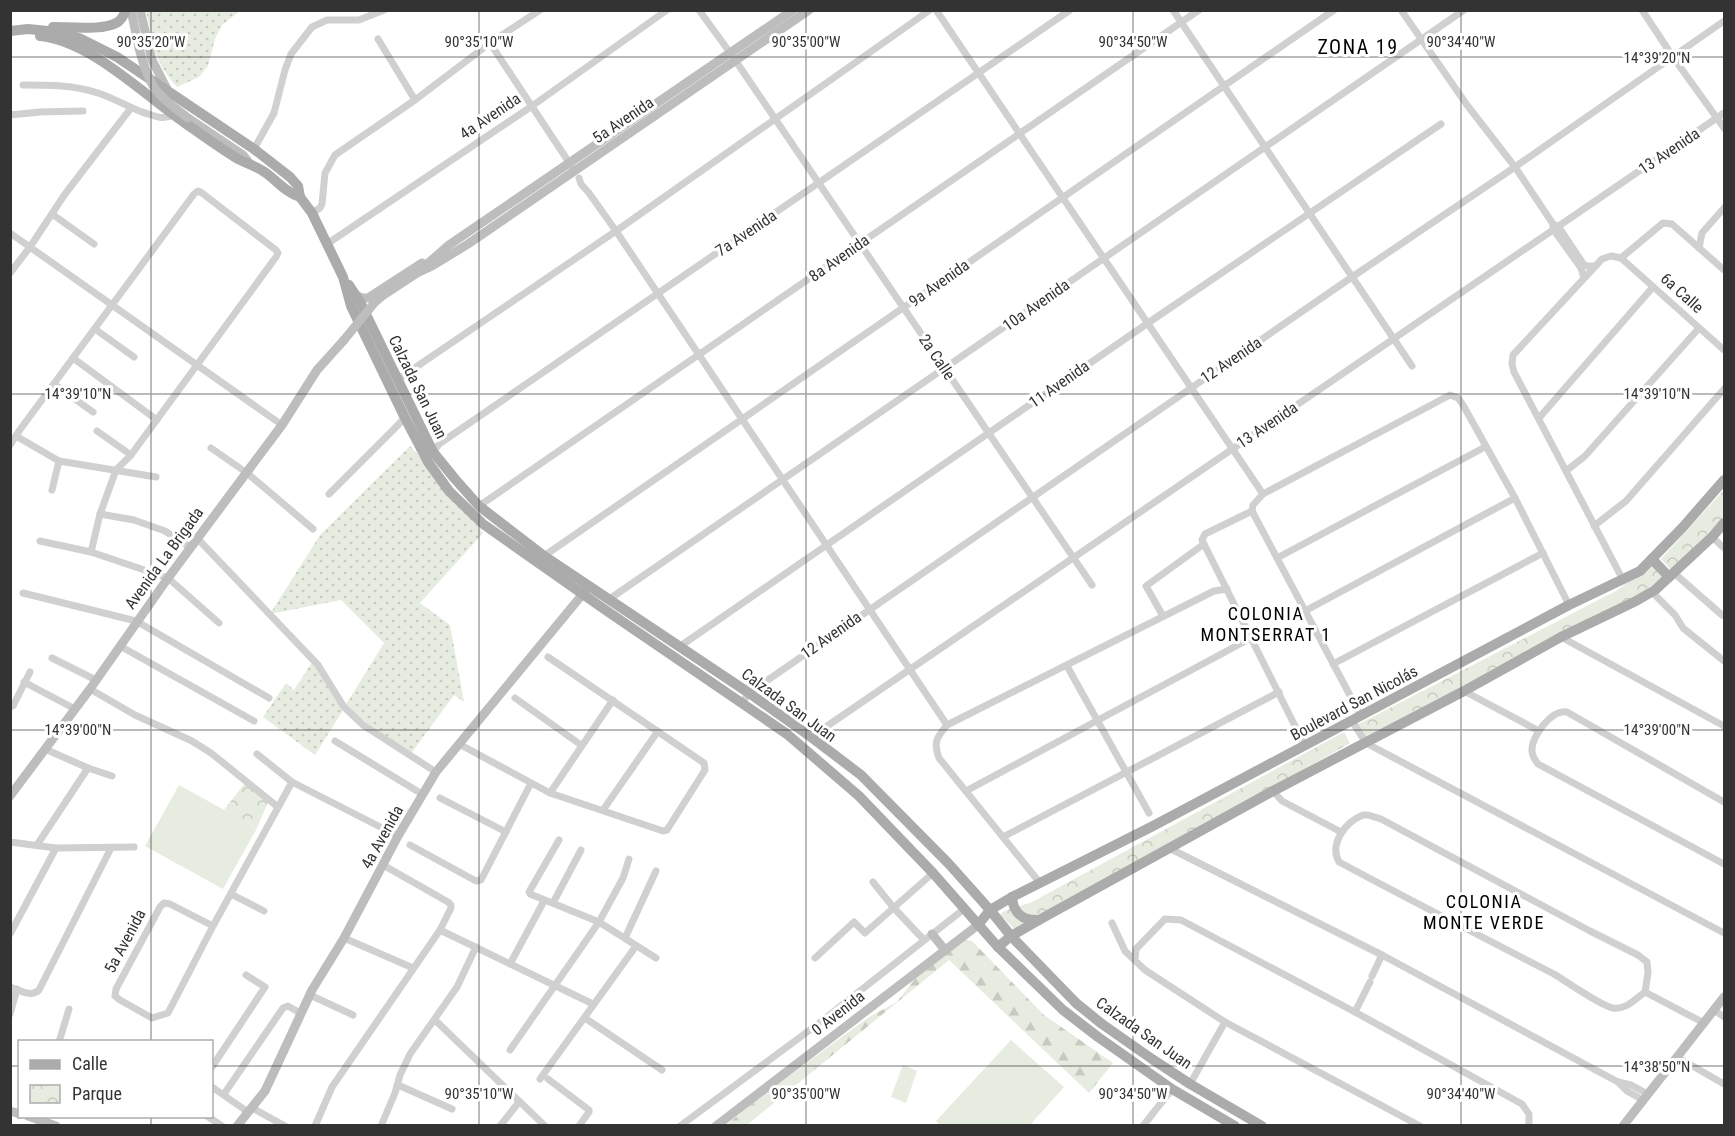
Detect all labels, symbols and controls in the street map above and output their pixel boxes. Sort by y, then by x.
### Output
text: 90°35'20"W [117,33,186,51]
text: 90°35'10"W [445,33,514,51]
text: 90°35'00"W [772,33,841,51]
text: 90°34'50"W [1099,33,1168,51]
text: 90°34'40"W [1427,33,1496,51]
district label: ZONA 19 [1317,35,1399,59]
text: 14°39'20"N [1624,49,1690,67]
street label: 4a Avenida [456,89,524,143]
street label: 5a Avenida [589,93,657,147]
street label: 13 Avenida [1635,124,1703,178]
street label: 7a Avenida [712,206,780,260]
street label: 8a Avenida [805,230,873,286]
street label: 9a Avenida [905,255,973,311]
street label: 6a Calle [1657,269,1707,317]
street label: 10a Avenida [999,275,1073,335]
street label: 2a Calle [915,331,959,383]
street label: Calzada San Juan [385,332,451,442]
street label: 12 Avenida [1197,333,1265,387]
street label: 11 Avenida [1025,356,1093,412]
text: 14°39'10"N [45,385,111,403]
text: 14°39'10"N [1624,385,1690,403]
street label: 13 Avenida [1233,398,1301,452]
street label: Avenida La Brigada [121,503,207,613]
district label: COLONIA MONTSERRAT 1 [1200,603,1332,645]
street label: 12 Avenida [797,607,865,663]
street label: Boulevard San Nicolás [1287,661,1421,745]
street label: Calzada San Juan [738,664,840,746]
text: 14°39'00"N [45,721,111,739]
text: 14°39'00"N [1624,721,1690,739]
street label: 4a Avenida [357,802,407,872]
district label: COLONIA MONTE VERDE [1423,891,1545,933]
street label: 5a Avenida [100,906,150,976]
street label: 0 Avenida [808,987,868,1039]
street label: Calzada San Juan [1092,993,1196,1073]
legend [18,1040,213,1118]
text: Calle [72,1053,108,1074]
text: 14°38'50"N [1624,1058,1690,1076]
text: Parque [72,1083,122,1104]
text: 90°35'10"W [445,1085,514,1103]
text: 90°35'00"W [772,1085,841,1103]
text: 90°34'50"W [1099,1085,1168,1103]
text: 90°34'40"W [1427,1085,1496,1103]

